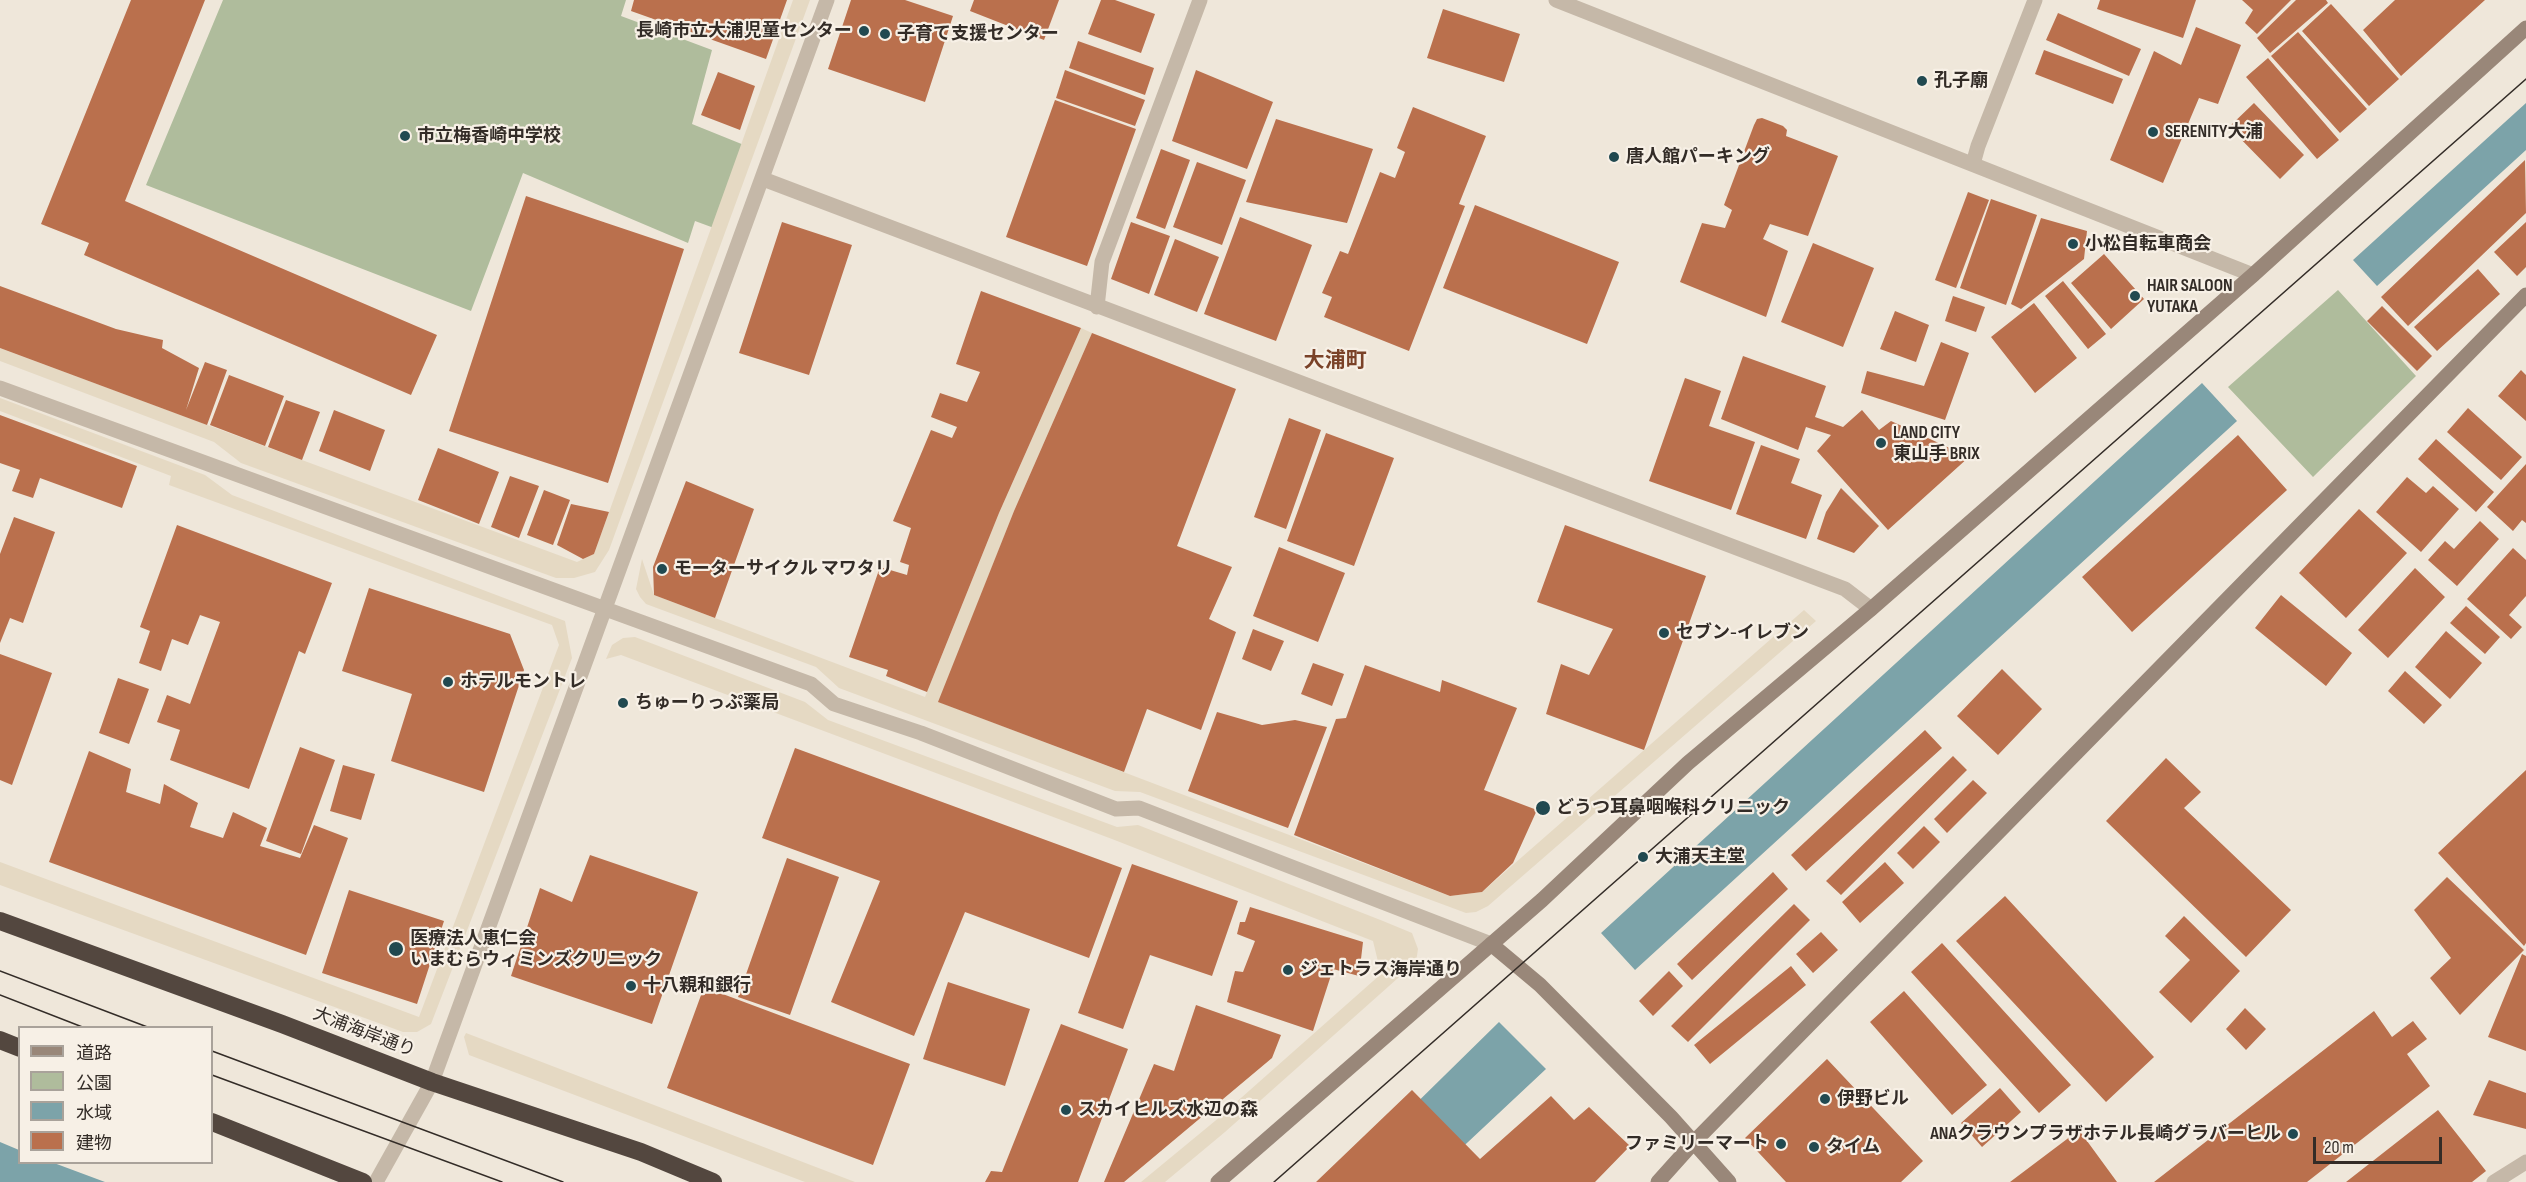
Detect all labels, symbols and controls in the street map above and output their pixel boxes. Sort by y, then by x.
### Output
place label: 長崎市立大浦児童センター [636,20,852,42]
place label: 子育て支援センター [897,23,1059,45]
marker: 長崎市立大浦児童センター [857,24,871,38]
marker: 子育て支援センター [878,27,892,41]
place label: 孔子廟 [1934,70,1988,92]
marker: 孔子廟 [1915,74,1929,88]
place label: SERENITY大浦 [2165,121,2263,143]
place label: 市立梅香崎中学校 [417,125,561,147]
marker: SERENITY大浦 [2146,125,2160,139]
marker: 市立梅香崎中学校 [398,129,412,143]
place label: 唐人館パーキング [1626,146,1770,168]
marker: 唐人館パーキング [1607,150,1621,164]
place label: 小松自転車商会 [2085,233,2211,255]
marker: 小松自転車商会 [2066,237,2080,251]
place label: HAIR SALOON YUTAKA [2147,275,2233,318]
marker: HAIR SALOON YUTAKA [2128,289,2142,303]
district label: 大浦町 [1304,349,1366,375]
place label: LAND CITY 東山手 BRIX [1893,422,1980,464]
marker: LAND CITY 東山手 BRIX [1874,436,1888,450]
place label: モーターサイクル マワタリ [674,558,893,580]
marker: モーターサイクル マワタリ [655,562,669,576]
place label: セブン-イレブン [1676,622,1809,644]
marker: セブン-イレブン [1657,626,1671,640]
place label: ホテルモントレ [460,671,586,693]
marker: ホテルモントレ [441,675,455,689]
place label: ちゅーりっぷ薬局 [635,692,779,714]
marker: ちゅーりっぷ薬局 [616,696,630,710]
place label: どうつ耳鼻咽喉科クリニック [1556,797,1790,819]
marker: どうつ耳鼻咽喉科クリニック [1534,799,1552,817]
place label: 大浦天主堂 [1655,846,1745,868]
marker: 大浦天主堂 [1636,850,1650,864]
place label: 医療法人恵仁会 いまむらウィミンズクリニック [410,928,662,970]
marker: 医療法人恵仁会 いまむらウィミンズクリニック [387,940,405,958]
place label: ジェトラス海岸通り [1300,959,1462,981]
marker: ジェトラス海岸通り [1281,963,1295,977]
place label: 十八親和銀行 [643,975,751,997]
marker: 十八親和銀行 [624,979,638,993]
street label: 大浦海岸通り [310,1004,418,1062]
legend [18,1026,213,1164]
text: 道路 [76,1043,112,1064]
text: 公園 [76,1073,112,1094]
place label: 伊野ビル [1837,1088,1909,1110]
marker: 伊野ビル [1818,1092,1832,1106]
place label: スカイヒルズ水辺の森 [1078,1099,1258,1121]
text: 水域 [76,1103,112,1124]
marker: スカイヒルズ水辺の森 [1059,1103,1073,1117]
place label: ANAクラウンプラザホテル長崎グラバーヒル [1930,1123,2281,1145]
scale bar [2316,1125,2445,1163]
marker: ANAクラウンプラザホテル長崎グラバーヒル [2286,1127,2300,1141]
text: 建物 [76,1133,112,1154]
place label: ファミリーマート [1625,1133,1769,1155]
place label: タイム [1826,1136,1880,1158]
marker: ファミリーマート [1774,1137,1788,1151]
text: 20 m [2324,1137,2354,1158]
marker: タイム [1807,1140,1821,1154]

